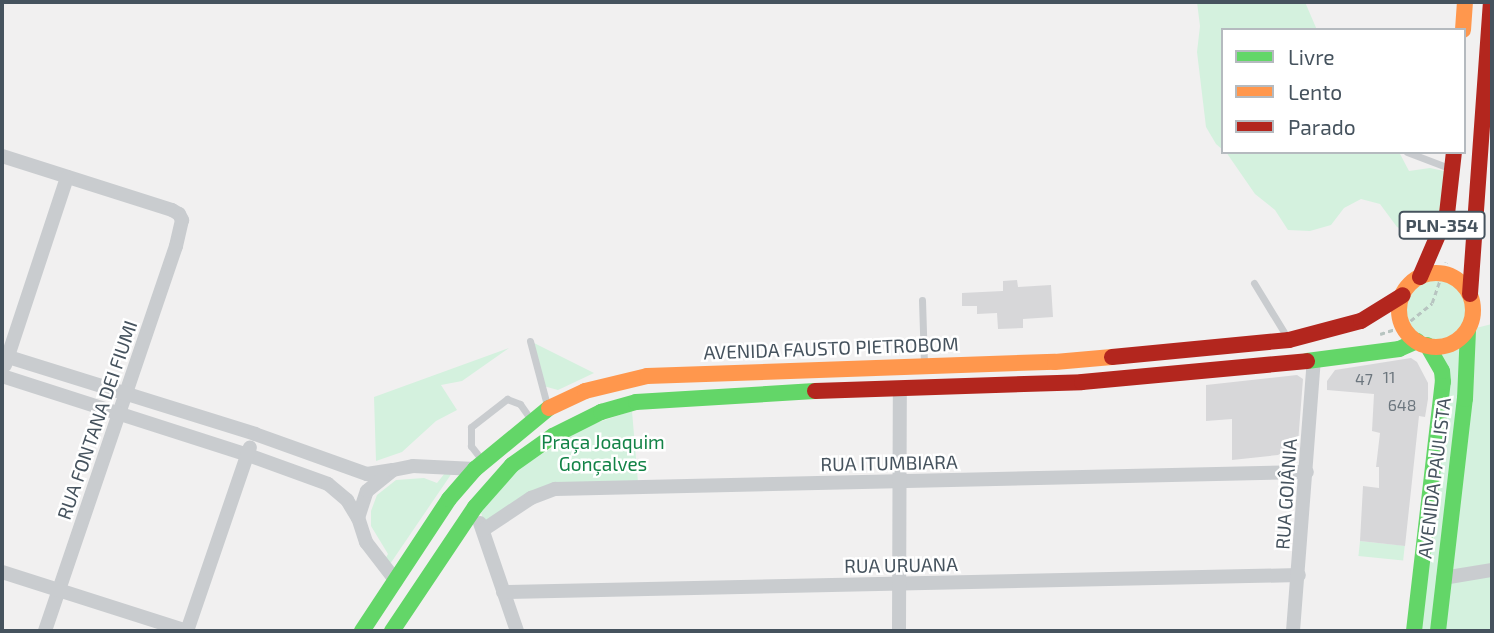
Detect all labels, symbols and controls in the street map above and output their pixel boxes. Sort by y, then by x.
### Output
legend [1221,28,1466,154]
text: Livre [1288,44,1335,69]
text: Lento [1288,79,1342,104]
text: Parado [1288,114,1356,139]
road number: PLN-354 [1398,210,1486,240]
street label: RUA FONTANA DEI FIUMI [52,317,142,523]
street label: AVENIDA FAUSTO PIETROBOM [703,332,959,364]
house number: 11 [1383,367,1395,387]
house number: 47 [1355,369,1373,389]
house number: 648 [1388,395,1416,415]
street label: AVENIDA PAULISTA [1413,396,1455,560]
park label: Praça Joaquim Gonçalves [541,431,665,475]
street label: RUA GOIÂNIA [1271,437,1301,551]
street label: RUA ITUMBIARA [820,450,958,476]
street label: RUA URUANA [844,553,958,577]

